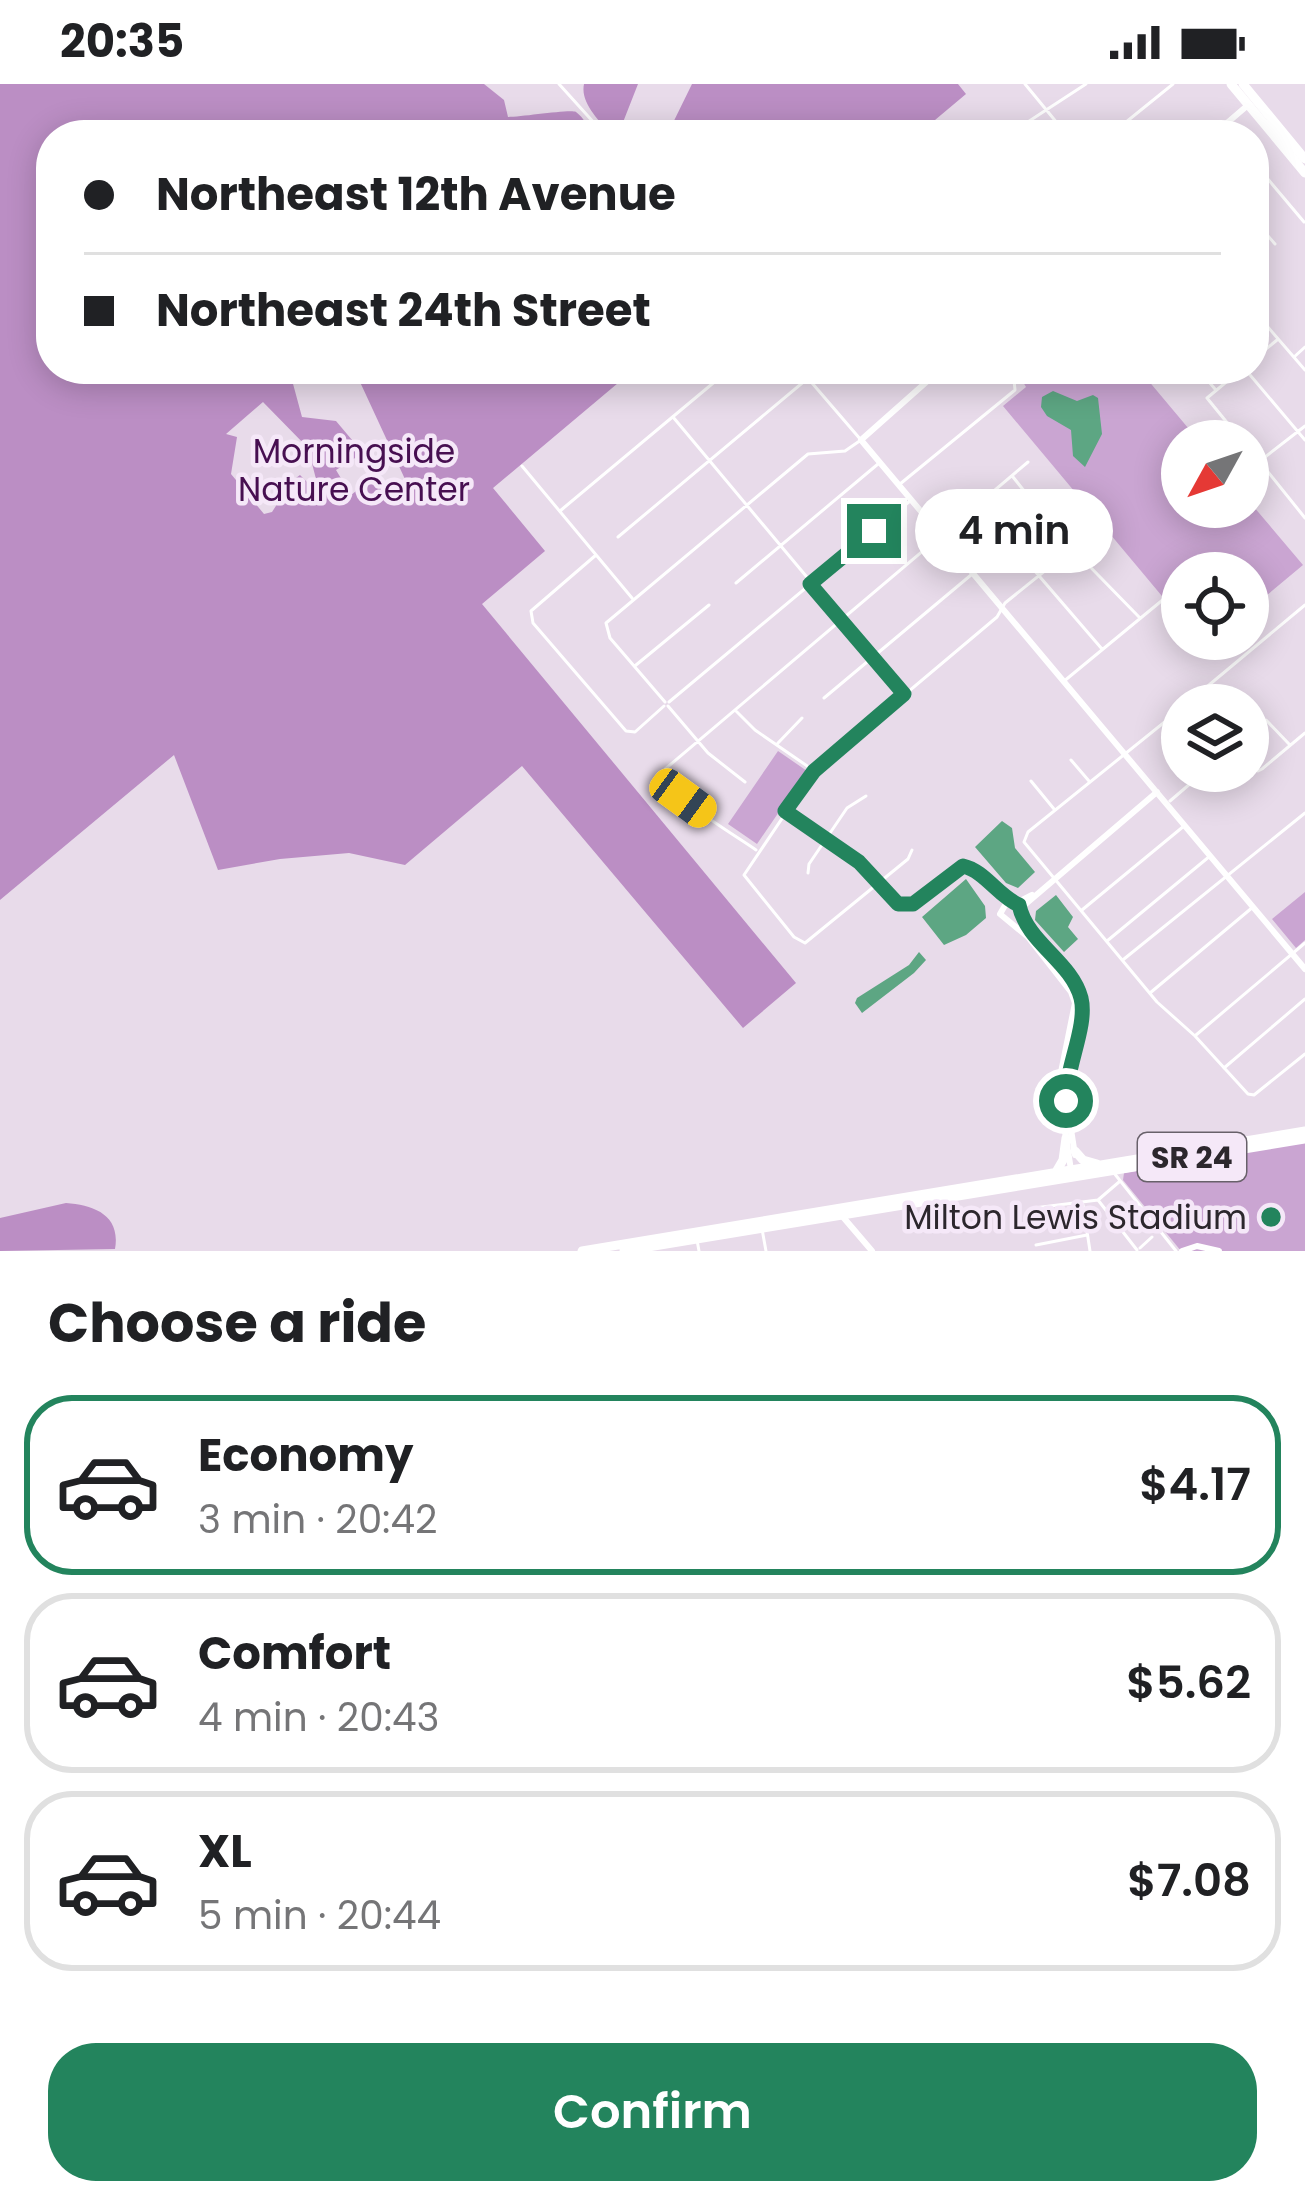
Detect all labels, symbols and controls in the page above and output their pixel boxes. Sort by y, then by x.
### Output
text: 20:35 [60,10,184,73]
text: Northeast 12th Avenue [156,163,676,226]
text: Northeast 24th Street [156,279,651,342]
north arrow [1161,420,1269,528]
map controls [1161,420,1269,792]
park label: Morningside Nature Center [238,428,470,513]
callout: 4 min [916,489,1114,573]
text: 4 min [958,503,1070,558]
route end [847,504,901,558]
button: locate [1161,552,1269,660]
button: layers [1161,684,1269,792]
car [643,762,723,834]
route start [1039,1074,1093,1128]
road number: SR 24 [1138,1133,1246,1181]
place label: Milton Lewis Stadium [904,1194,1247,1241]
marker: Milton Lewis Stadium [1258,1204,1284,1230]
text: Choose a ride [48,1285,426,1361]
text: Economy [198,1424,413,1487]
icon: car [54,1431,162,1539]
text: $4.17 [1139,1453,1251,1516]
text: 3 min · 20:42 [198,1492,437,1547]
text: Comfort [198,1622,391,1685]
icon: car [54,1629,162,1737]
text: $5.62 [1126,1651,1251,1714]
text: 4 min · 20:43 [198,1690,440,1745]
text: XL [198,1820,252,1883]
icon: car [54,1827,162,1935]
text: $7.08 [1127,1849,1251,1912]
text: 5 min · 20:44 [198,1888,441,1943]
button: Confirm [48,2043,1257,2181]

